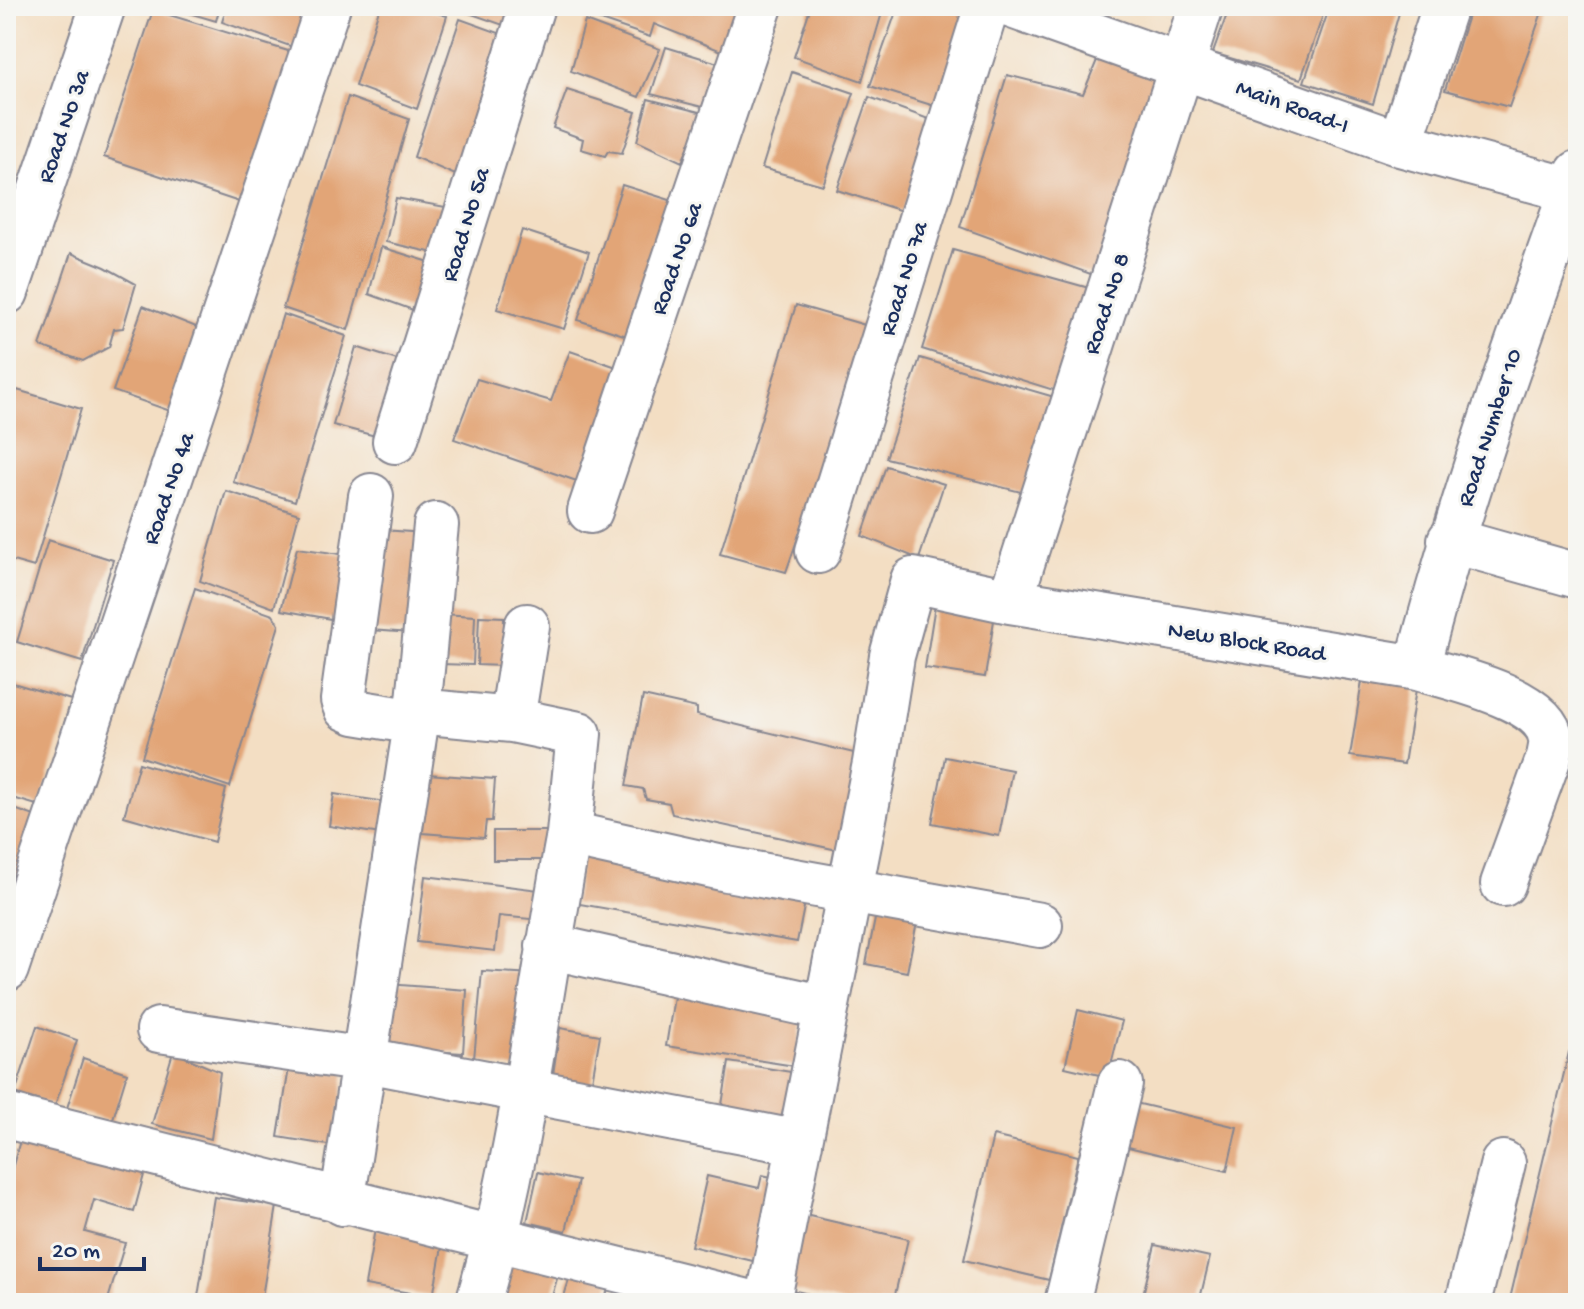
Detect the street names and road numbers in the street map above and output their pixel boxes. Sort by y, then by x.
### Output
street label: Road No 3a [32,66,98,188]
street label: Main Road-I [1231,74,1352,142]
street label: Road No 5a [436,164,499,286]
street label: Road No 6a [645,198,711,319]
street label: Road No 7a [874,218,937,340]
street label: Road No 8 [1078,250,1138,359]
street label: Road Number 10 [1452,345,1531,511]
street label: Road No 4a [138,429,203,549]
street label: New Block Road [1166,617,1329,671]

